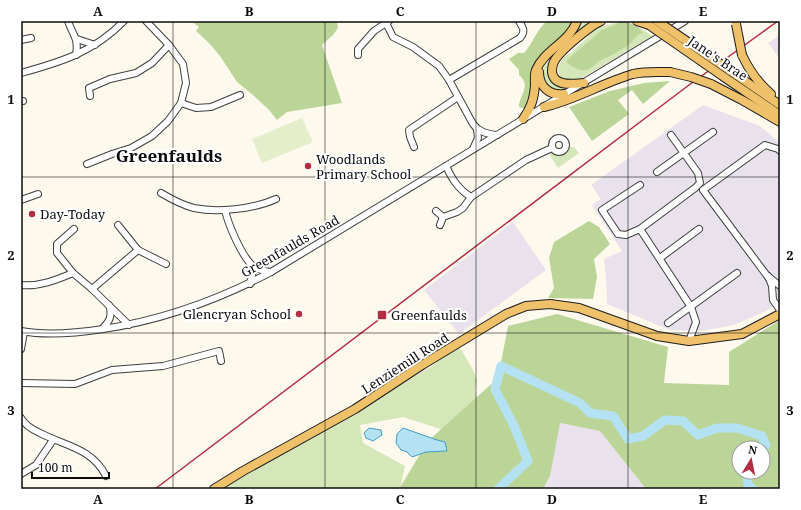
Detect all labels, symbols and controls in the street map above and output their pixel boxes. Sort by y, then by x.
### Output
text: A [93,2,103,20]
text: B [245,2,254,20]
text: C [396,2,405,20]
text: D [547,2,557,20]
text: E [699,2,708,20]
street label: Jane's Brae [684,31,751,85]
text: 1 [7,90,15,108]
text: 1 [786,90,794,108]
district label: Greenfaulds [116,144,222,167]
place label: Woodlands Primary School [316,150,411,183]
marker: Woodlands Primary School [303,161,313,171]
place label: Day-Today [40,205,106,223]
marker: Day-Today [27,209,37,219]
street label: Greenfaulds Road [238,211,342,281]
text: 2 [7,246,15,264]
text: 2 [786,246,794,264]
place label: Glencryan School [183,305,291,323]
place label: Greenfaulds [391,306,467,324]
marker: Glencryan School [294,309,304,319]
marker: Greenfaulds [376,309,388,321]
street label: Lenziemill Road [358,328,452,398]
text: 3 [7,401,15,419]
text: 3 [786,401,794,419]
north arrow [731,440,771,480]
text: N [747,442,759,458]
scale bar [32,454,109,480]
text: 100 m [38,459,73,476]
text: A [93,490,103,508]
text: B [245,490,254,508]
text: C [396,490,405,508]
text: D [547,490,557,508]
text: E [699,490,708,508]

